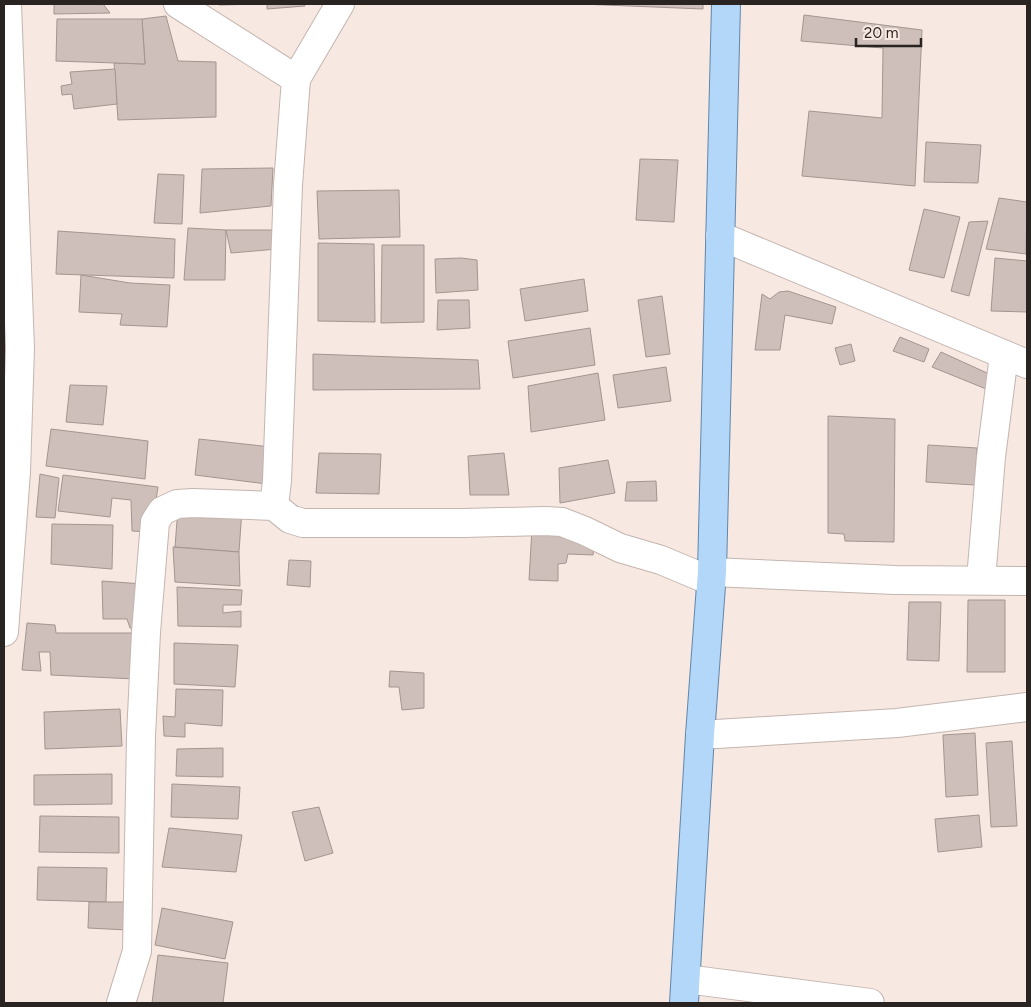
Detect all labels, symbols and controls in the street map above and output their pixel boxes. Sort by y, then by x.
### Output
scale bar [856,15,921,47]
text: 20 m [864,24,898,42]

